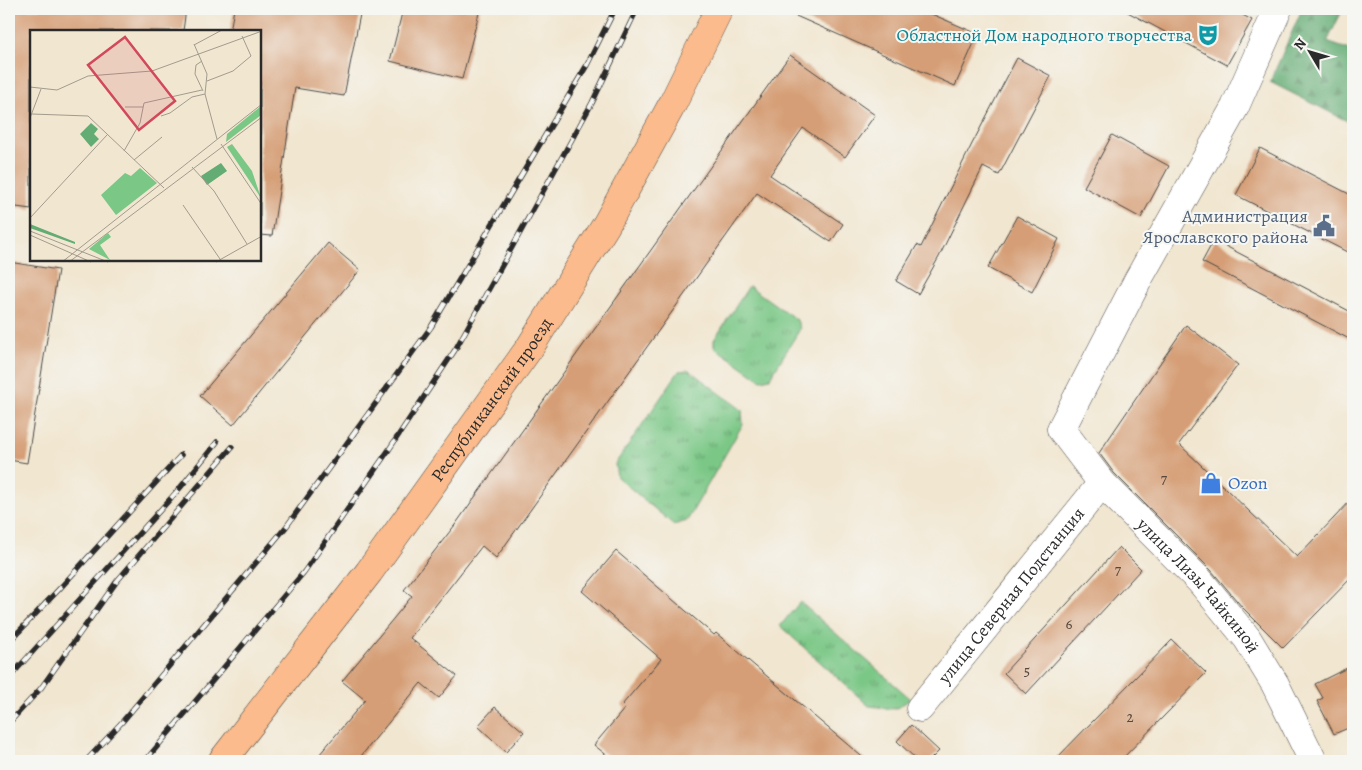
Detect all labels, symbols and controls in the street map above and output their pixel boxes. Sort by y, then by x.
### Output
theatre icon: Областной Дом народного творчества [1195,22,1221,48]
place label: Областной Дом народного творчества [897,23,1193,47]
north arrow [1284,28,1334,78]
inset map [30,30,261,261]
text: N [1290,34,1311,54]
place label: Администрация Ярославского района [1143,204,1309,249]
public building icon: Администрация Ярославского района [1311,213,1337,239]
street label: Республиканский проезд [425,313,558,487]
house number: 7 [1161,469,1168,489]
shop icon: Ozon [1198,470,1224,496]
place label: Ozon [1228,471,1268,495]
street label: улица Северная Подстанция [932,502,1090,689]
street label: улица Лизы Чайкиной [1131,512,1265,658]
house number: 7 [1115,560,1122,580]
house number: 6 [1066,614,1073,634]
house number: 5 [1024,661,1030,681]
house number: 2 [1126,707,1134,727]

